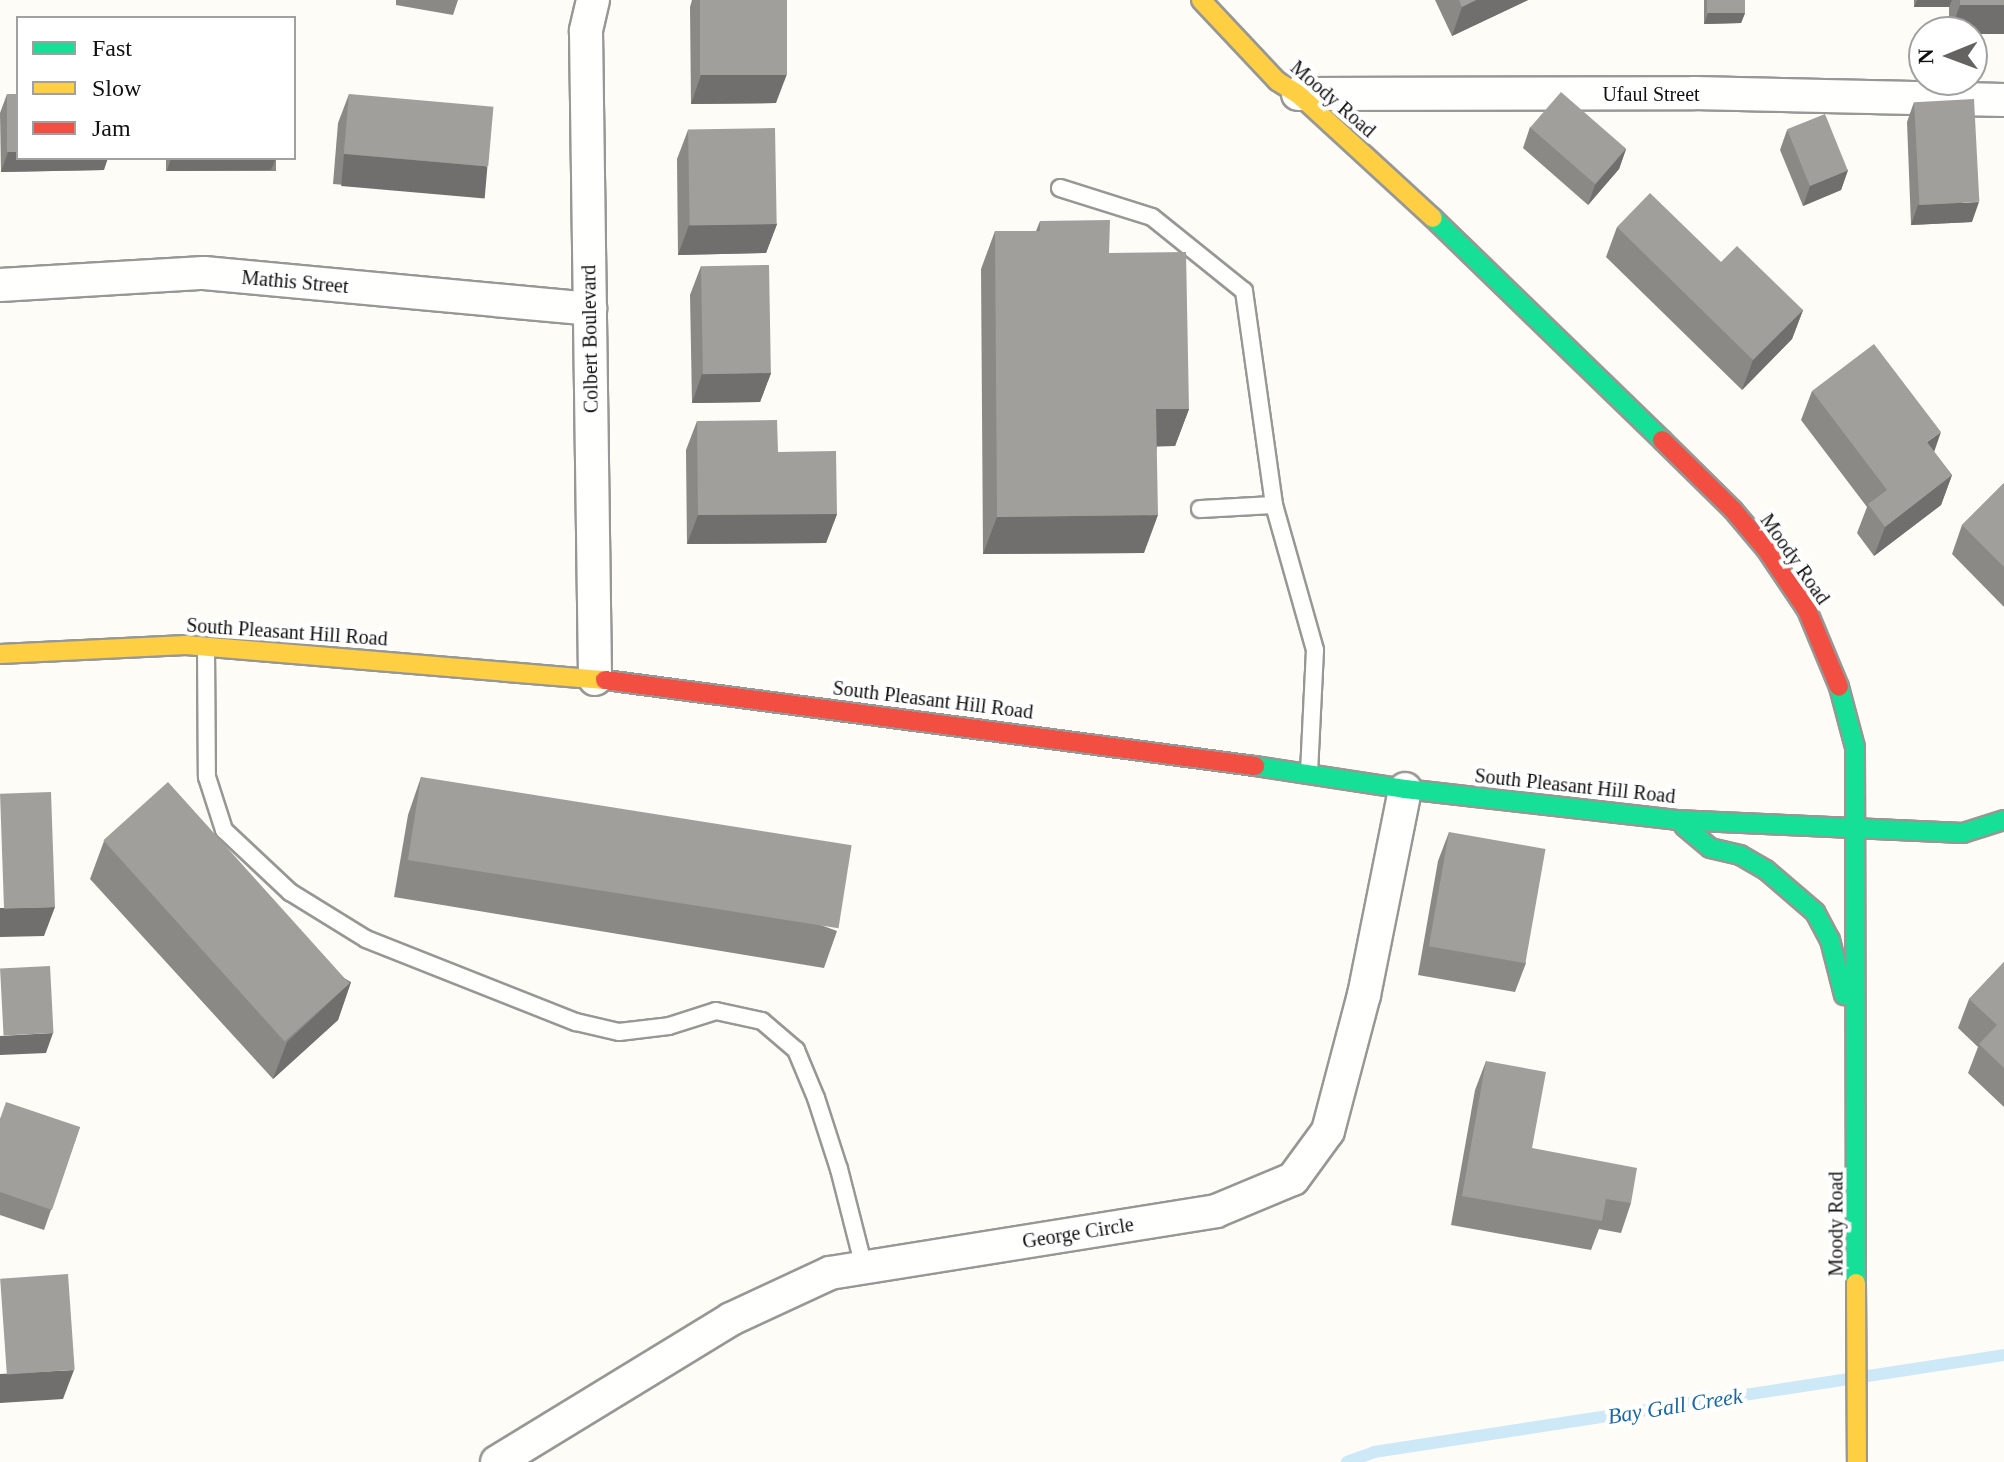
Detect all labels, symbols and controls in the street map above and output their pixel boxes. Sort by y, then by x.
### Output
legend [16,16,296,160]
north arrow [1908,16,1988,96]
text: Fast [92,35,132,61]
text: N [1913,48,1938,65]
street label: Moody Road [1286,56,1380,142]
text: Slow [92,75,141,101]
street label: Ufaul Street [1602,82,1700,106]
text: Jam [92,115,131,141]
street label: Mathis Street [241,265,349,299]
street label: Colbert Boulevard [577,265,603,413]
street label: Moody Road [1755,509,1835,609]
street label: South Pleasant Hill Road [186,613,388,651]
street label: South Pleasant Hill Road [831,676,1035,724]
street label: South Pleasant Hill Road [1473,764,1677,808]
street label: Moody Road [1824,1172,1848,1276]
street label: George Circle [1021,1212,1135,1254]
water label: Bay Gall Creek [1606,1382,1744,1430]

